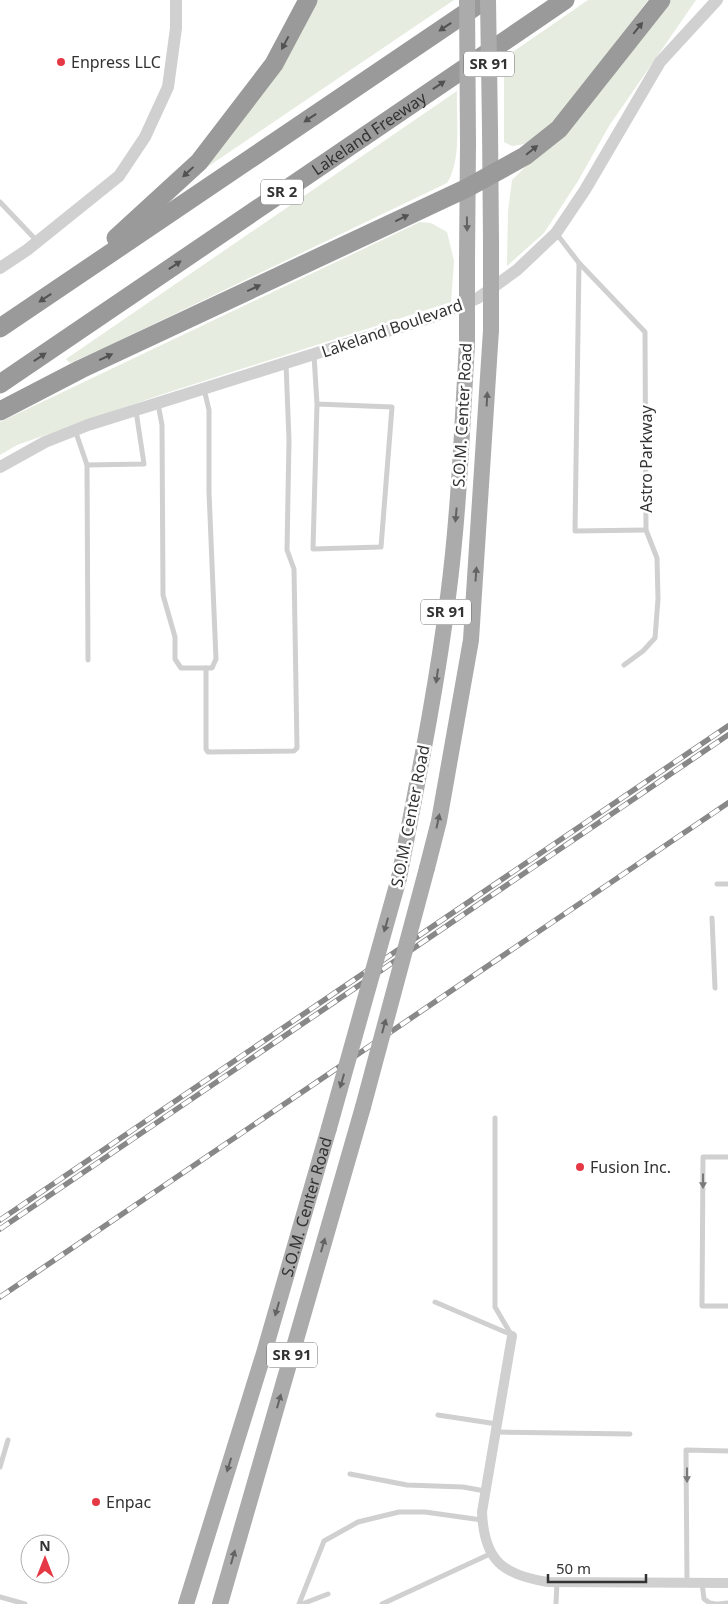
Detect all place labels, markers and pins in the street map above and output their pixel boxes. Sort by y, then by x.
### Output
place label: Enpress LLC [71,51,161,73]
marker: Enpress LLC [55,56,67,68]
place label: Fusion Inc. [590,1156,671,1178]
marker: Fusion Inc. [574,1161,586,1173]
place label: Enpac [106,1491,152,1513]
marker: Enpac [90,1496,102,1508]

